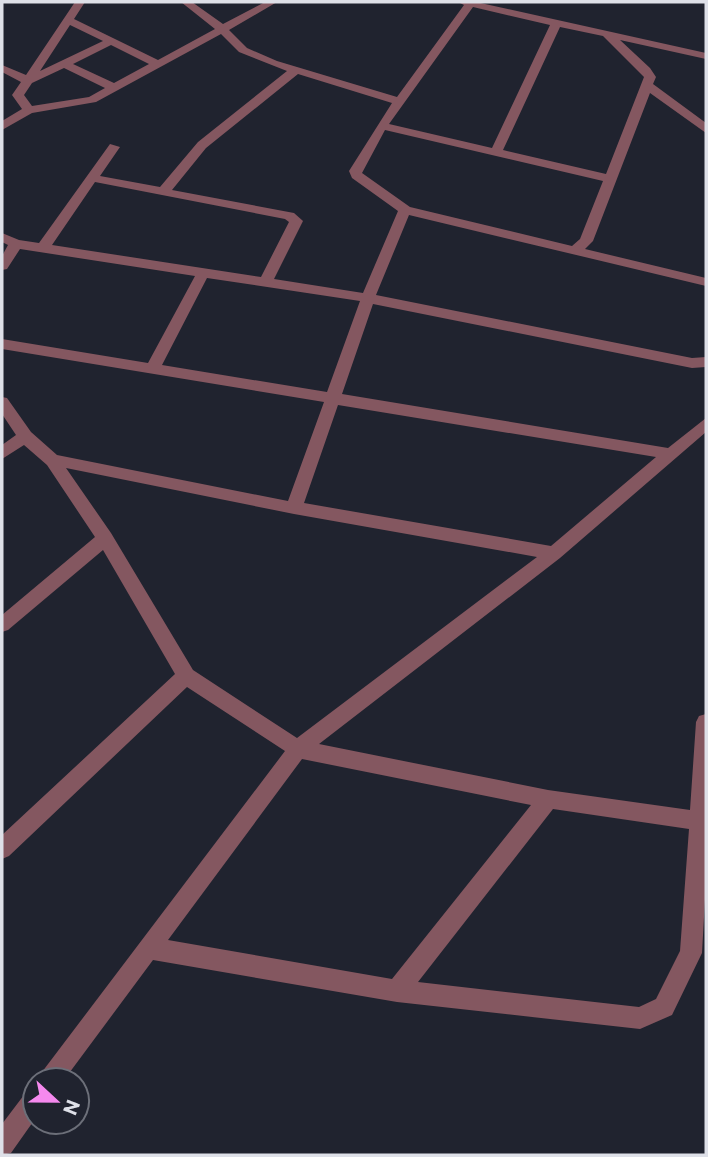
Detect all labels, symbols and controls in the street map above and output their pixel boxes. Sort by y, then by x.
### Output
north arrow [21,1066,91,1136]
text: N [59,1097,86,1118]

